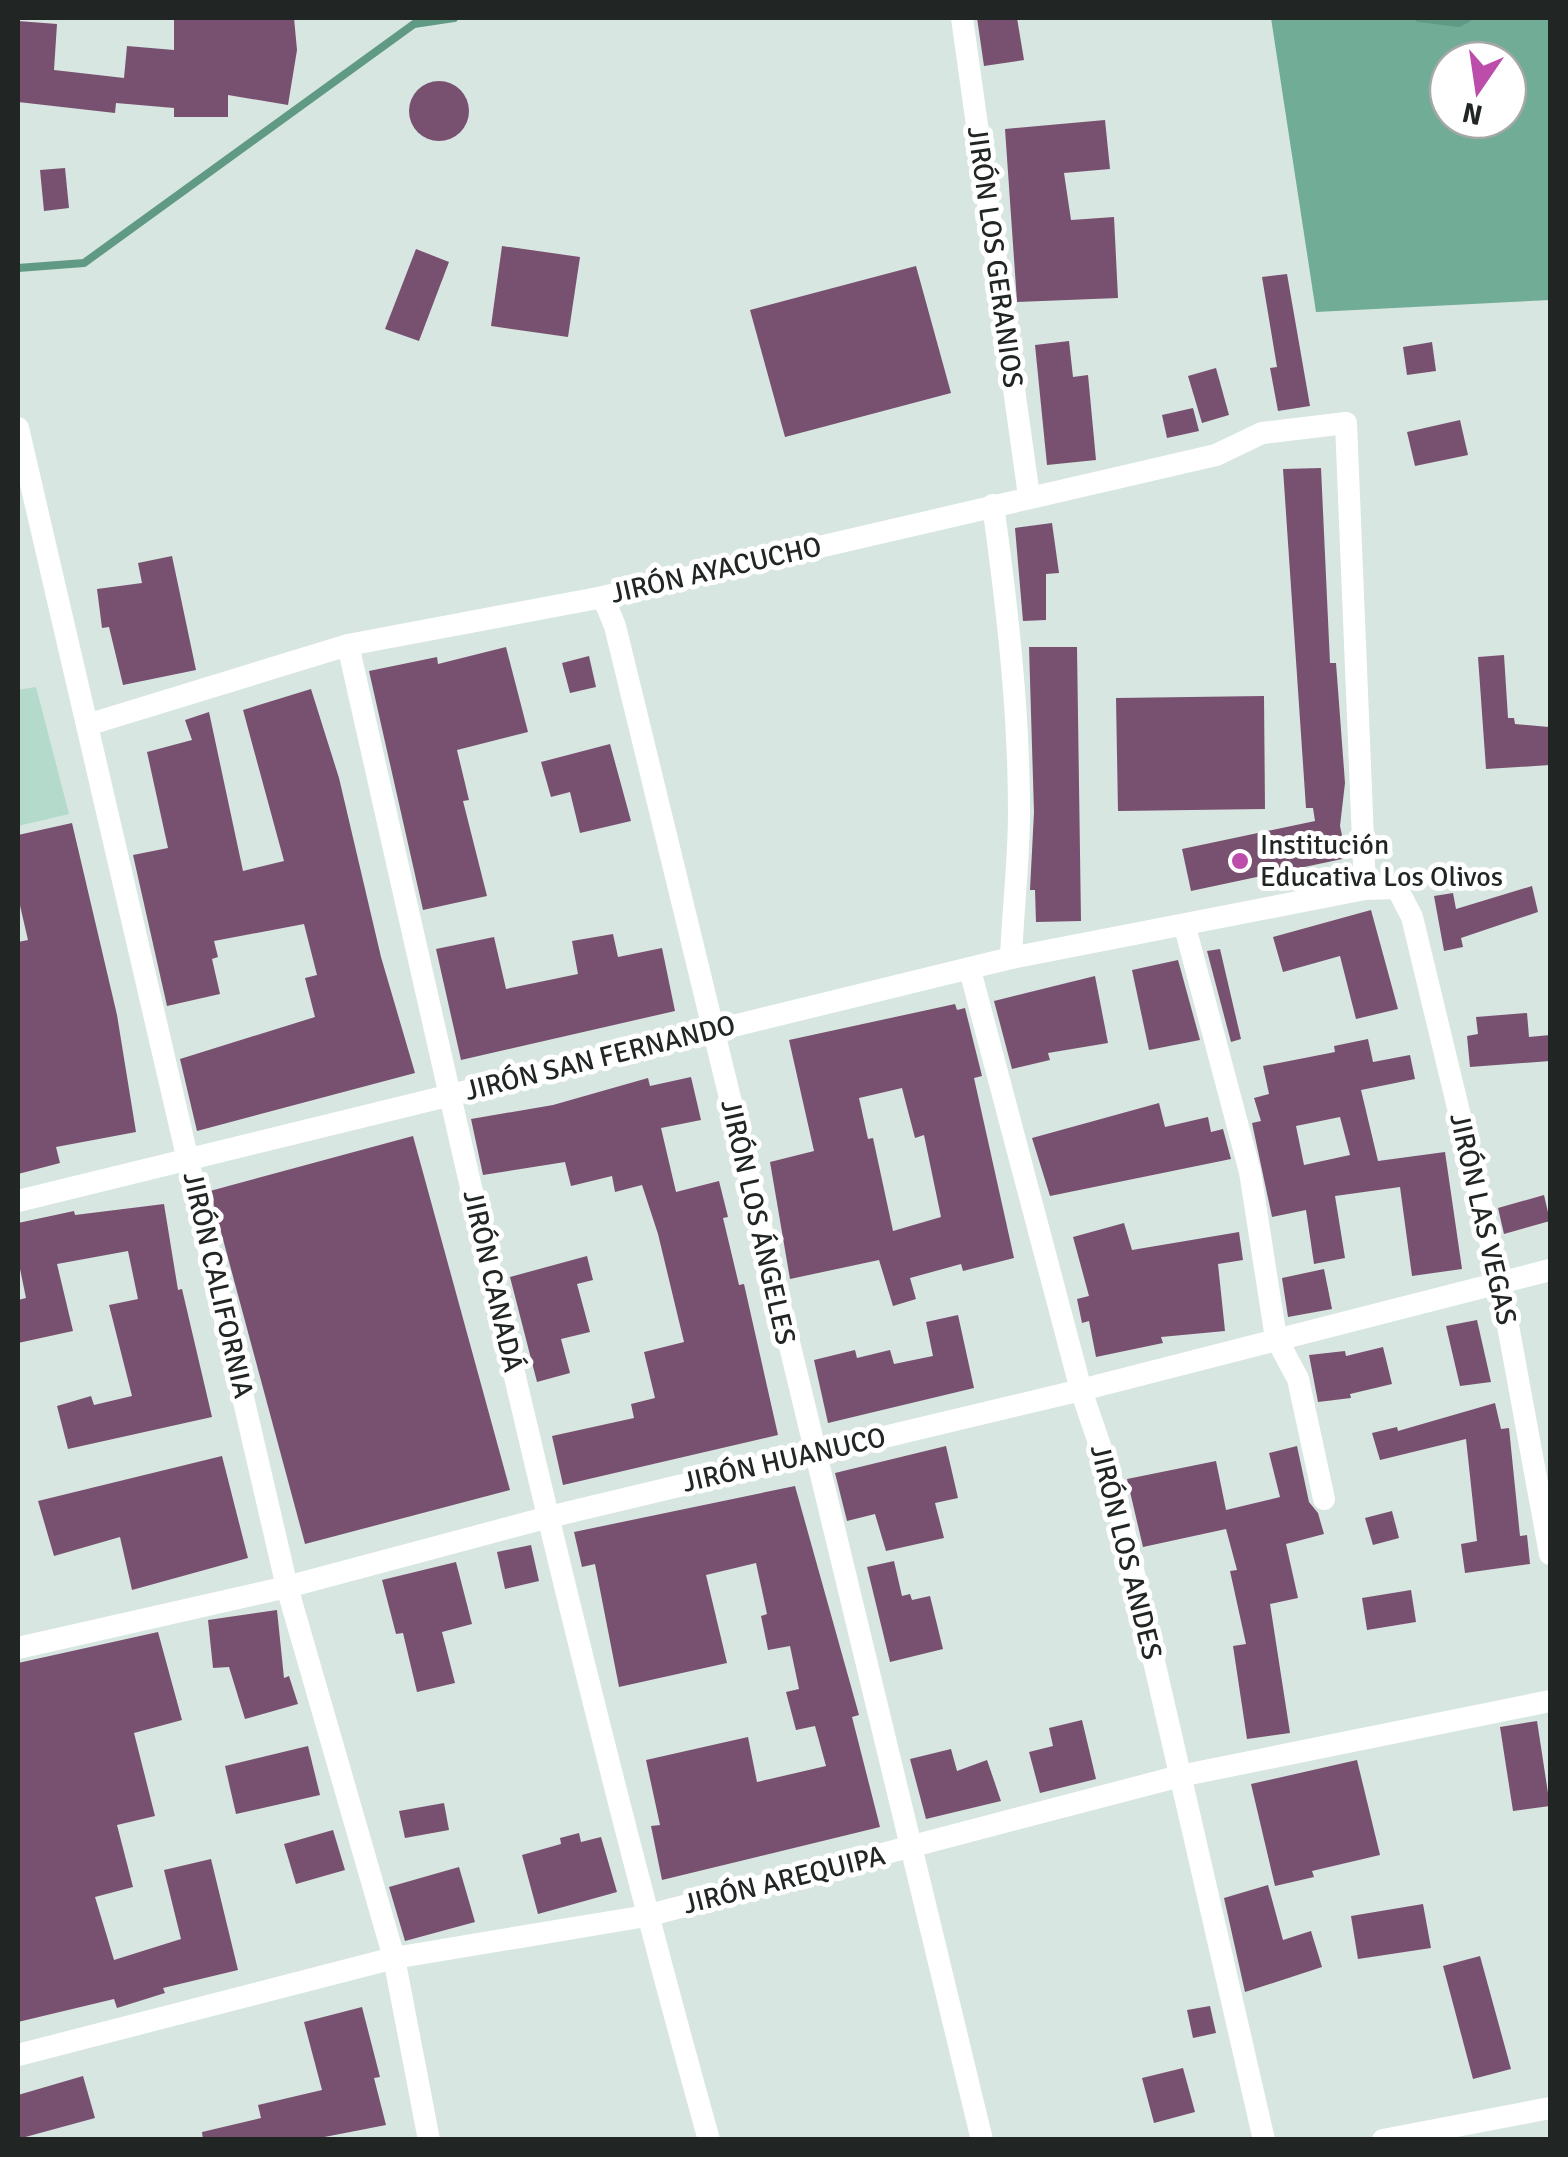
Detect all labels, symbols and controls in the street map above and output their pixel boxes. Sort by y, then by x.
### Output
north arrow [1428,40,1528,140]
text: N [1459,95,1486,132]
street label: JIRÓN LOS GERANIOS [960,124,1030,390]
street label: JIRÓN AYACUCHO [607,529,825,611]
place label: Institución Educativa Los Olivos [1260,828,1503,894]
marker: Institución Educativa Los Olivos [1229,850,1251,872]
street label: JIRÓN SAN FERNANDO [461,1008,739,1108]
street label: JIRÓN LOS ÁNGELES [713,1096,803,1348]
street label: JIRÓN LAS VEGAS [1442,1110,1524,1328]
street label: JIRÓN CALIFORNIA [175,1168,261,1402]
street label: JIRÓN CANADÁ [456,1187,530,1375]
street label: JIRÓN HUANUCO [679,1420,889,1500]
street label: JIRÓN LOS ANDES [1083,1441,1169,1663]
street label: JIRÓN AREQUIPA [680,1838,888,1922]

